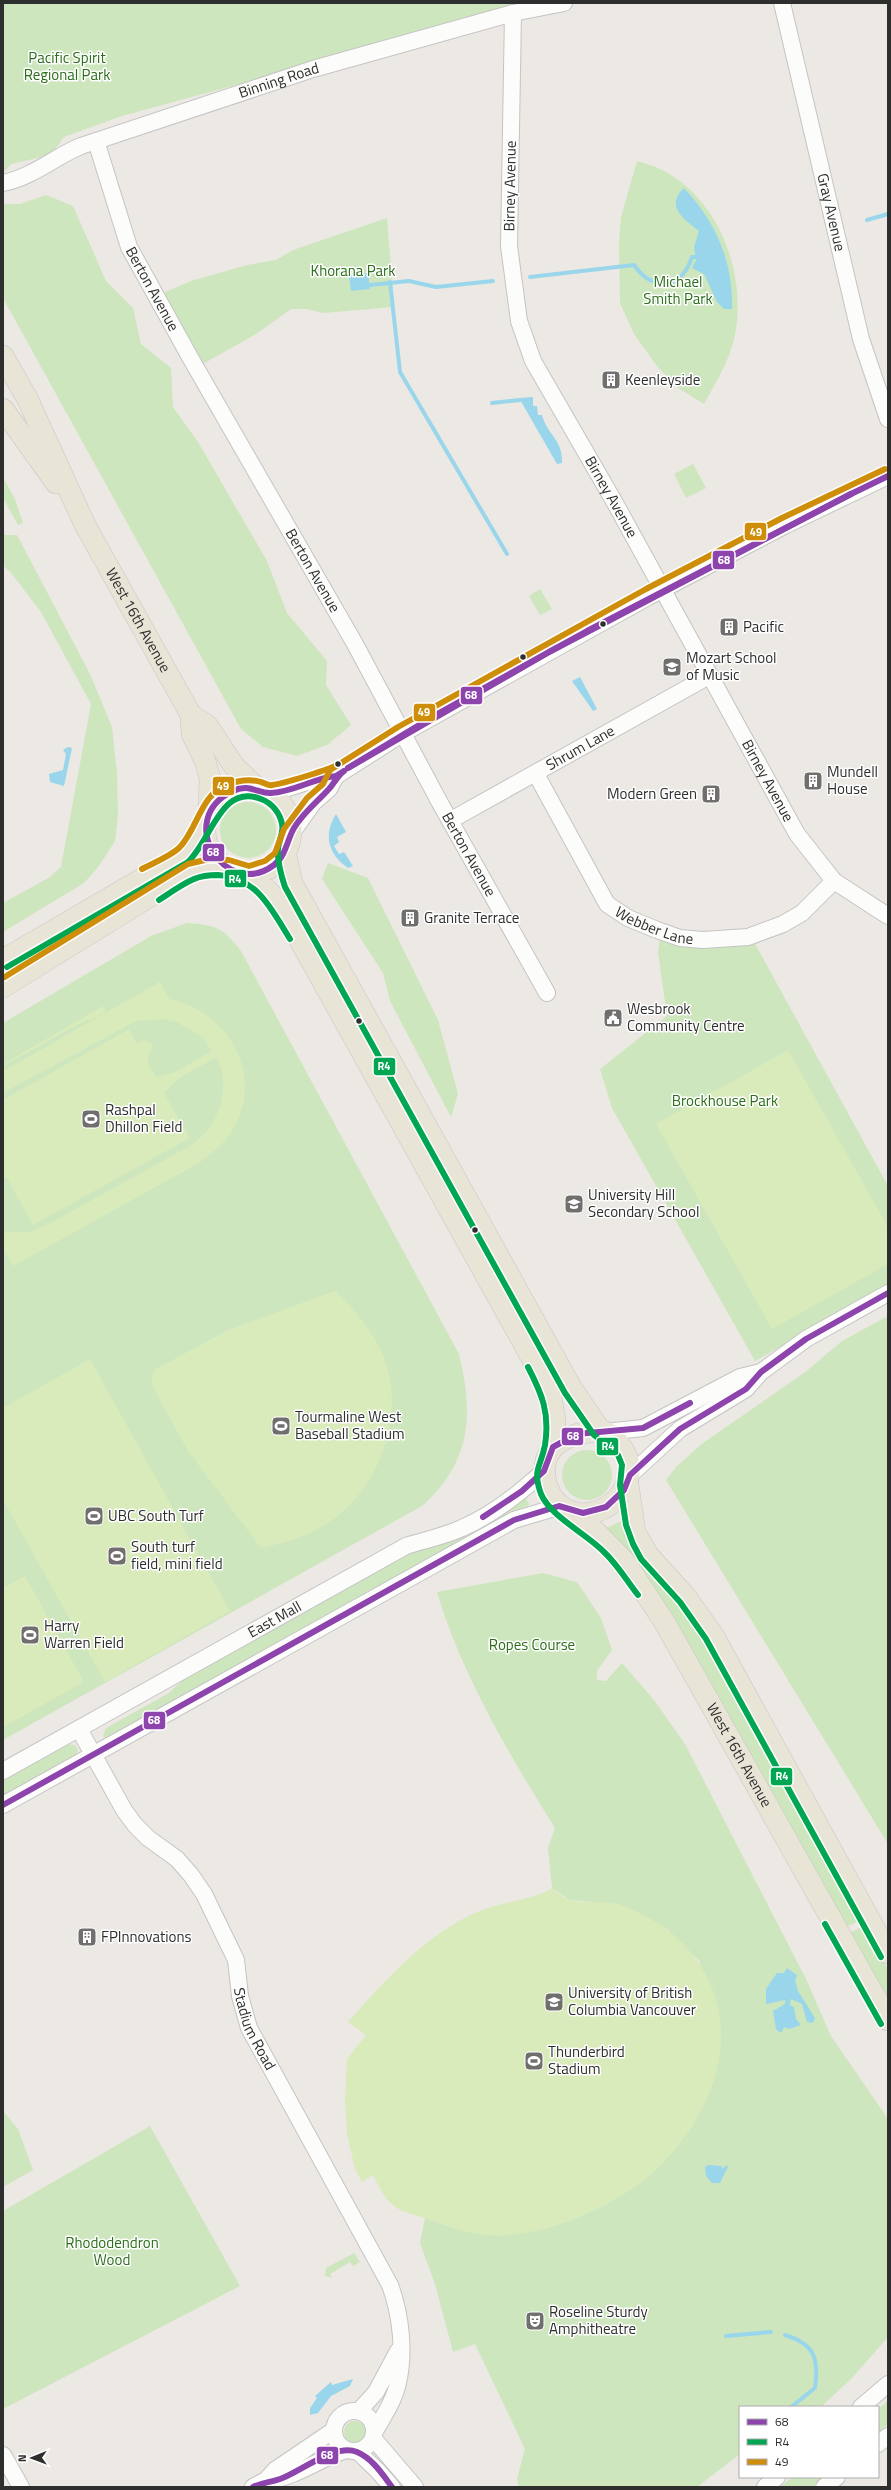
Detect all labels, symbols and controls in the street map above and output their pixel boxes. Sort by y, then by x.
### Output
park label: Pacific Spirit Regional Park [24,46,110,86]
street label: Binning Road [235,56,321,104]
street label: Birney Avenue [497,140,522,232]
street label: Gray Avenue [811,171,852,253]
street label: Berton Avenue [120,242,185,335]
park label: Khorana Park [311,259,395,282]
park label: Michael Smith Park [643,270,713,310]
place label: Keenleyside [625,368,700,391]
building icon: Keenleyside [600,369,622,391]
street label: Birney Avenue [579,452,644,542]
line badge: 49 [744,522,767,541]
street label: Berton Avenue [280,524,346,616]
text: 49 [750,524,762,540]
line badge: 68 [712,550,735,570]
text: 68 [718,552,730,568]
street label: West 16th Avenue [100,563,177,676]
place label: Pacific [743,615,784,638]
building icon: Pacific [718,616,740,638]
unlabelled marker [598,619,608,629]
place label: Mozart School of Music [686,646,777,686]
unlabelled marker [518,652,528,662]
school or university icon: Mozart School of Music [661,656,683,678]
line badge: 68 [460,686,483,705]
text: 68 [465,687,477,703]
line badge: 49 [413,703,436,722]
text: 49 [418,704,430,720]
street label: Shrum Lane [541,719,619,776]
street label: Birney Avenue [736,735,800,826]
unlabelled marker [333,759,343,769]
place label: Mundell House [827,760,878,800]
building icon: Mundell House [802,770,824,792]
line badge: 49 [212,776,235,796]
text: 49 [217,778,229,794]
place label: Modern Green [607,782,697,805]
building icon: Modern Green [700,783,722,805]
street label: Berton Avenue [436,808,502,900]
line badge: 68 [202,843,225,862]
text: 68 [207,844,219,860]
line badge: R4 [224,869,247,888]
text: R4 [229,871,241,887]
street label: Webber Lane [610,900,694,950]
place label: Granite Terrace [424,906,519,929]
building icon: Granite Terrace [399,907,421,929]
place label: Wesbrook Community Centre [627,997,745,1037]
public building icon: Wesbrook Community Centre [602,1007,624,1029]
unlabelled marker [354,1016,364,1026]
line badge: R4 [373,1057,396,1076]
text: R4 [378,1058,390,1074]
park label: Brockhouse Park [672,1089,778,1112]
place label: Rashpal Dhillon Field [105,1098,182,1138]
sports icon: Rashpal Dhillon Field [80,1108,102,1130]
place label: University Hill Secondary School [588,1183,699,1223]
school or university icon: University Hill Secondary School [563,1193,585,1215]
unlabelled marker [470,1225,480,1235]
place label: Tourmaline West Baseball Stadium [295,1405,404,1445]
sports icon: Tourmaline West Baseball Stadium [270,1415,292,1437]
line badge: 68 [561,1427,584,1446]
text: 68 [567,1428,579,1444]
line badge: R4 [596,1437,619,1456]
text: R4 [602,1438,614,1454]
place label: UBC South Turf [108,1504,204,1527]
sports icon: UBC South Turf [83,1505,105,1527]
place label: South turf field, mini field [131,1535,223,1575]
sports icon: South turf field, mini field [106,1545,128,1567]
street label: East Mall [243,1595,305,1643]
place label: Harry Warren Field [44,1614,124,1654]
sports icon: Harry Warren Field [19,1624,41,1646]
park label: Ropes Course [489,1633,575,1656]
street label: West 16th Avenue [701,1698,778,1811]
line badge: 68 [143,1711,166,1730]
text: 68 [148,1712,160,1728]
line badge: R4 [770,1767,793,1786]
text: R4 [776,1768,788,1784]
place label: FPInnovations [101,1925,192,1948]
building icon: FPInnovations [76,1926,98,1948]
place label: University of British Columbia Vancouver [568,1981,696,2021]
street label: Stadium Road [228,1986,282,2074]
school or university icon: University of British Columbia Vancouver [543,1991,565,2013]
place label: Thunderbird Stadium [548,2040,625,2080]
sports icon: Thunderbird Stadium [523,2050,545,2072]
park label: Rhododendron Wood [65,2231,159,2271]
place label: Roseline Sturdy Amphitheatre [549,2300,648,2340]
theatre icon: Roseline Sturdy Amphitheatre [524,2310,546,2332]
legend [739,2406,879,2478]
text: 68 [775,2412,789,2431]
text: R4 [775,2432,789,2451]
north arrow [12,2438,52,2478]
line badge: 68 [316,2446,339,2465]
text: 68 [321,2447,333,2463]
text: 49 [775,2452,789,2471]
text: N [14,2454,30,2462]

